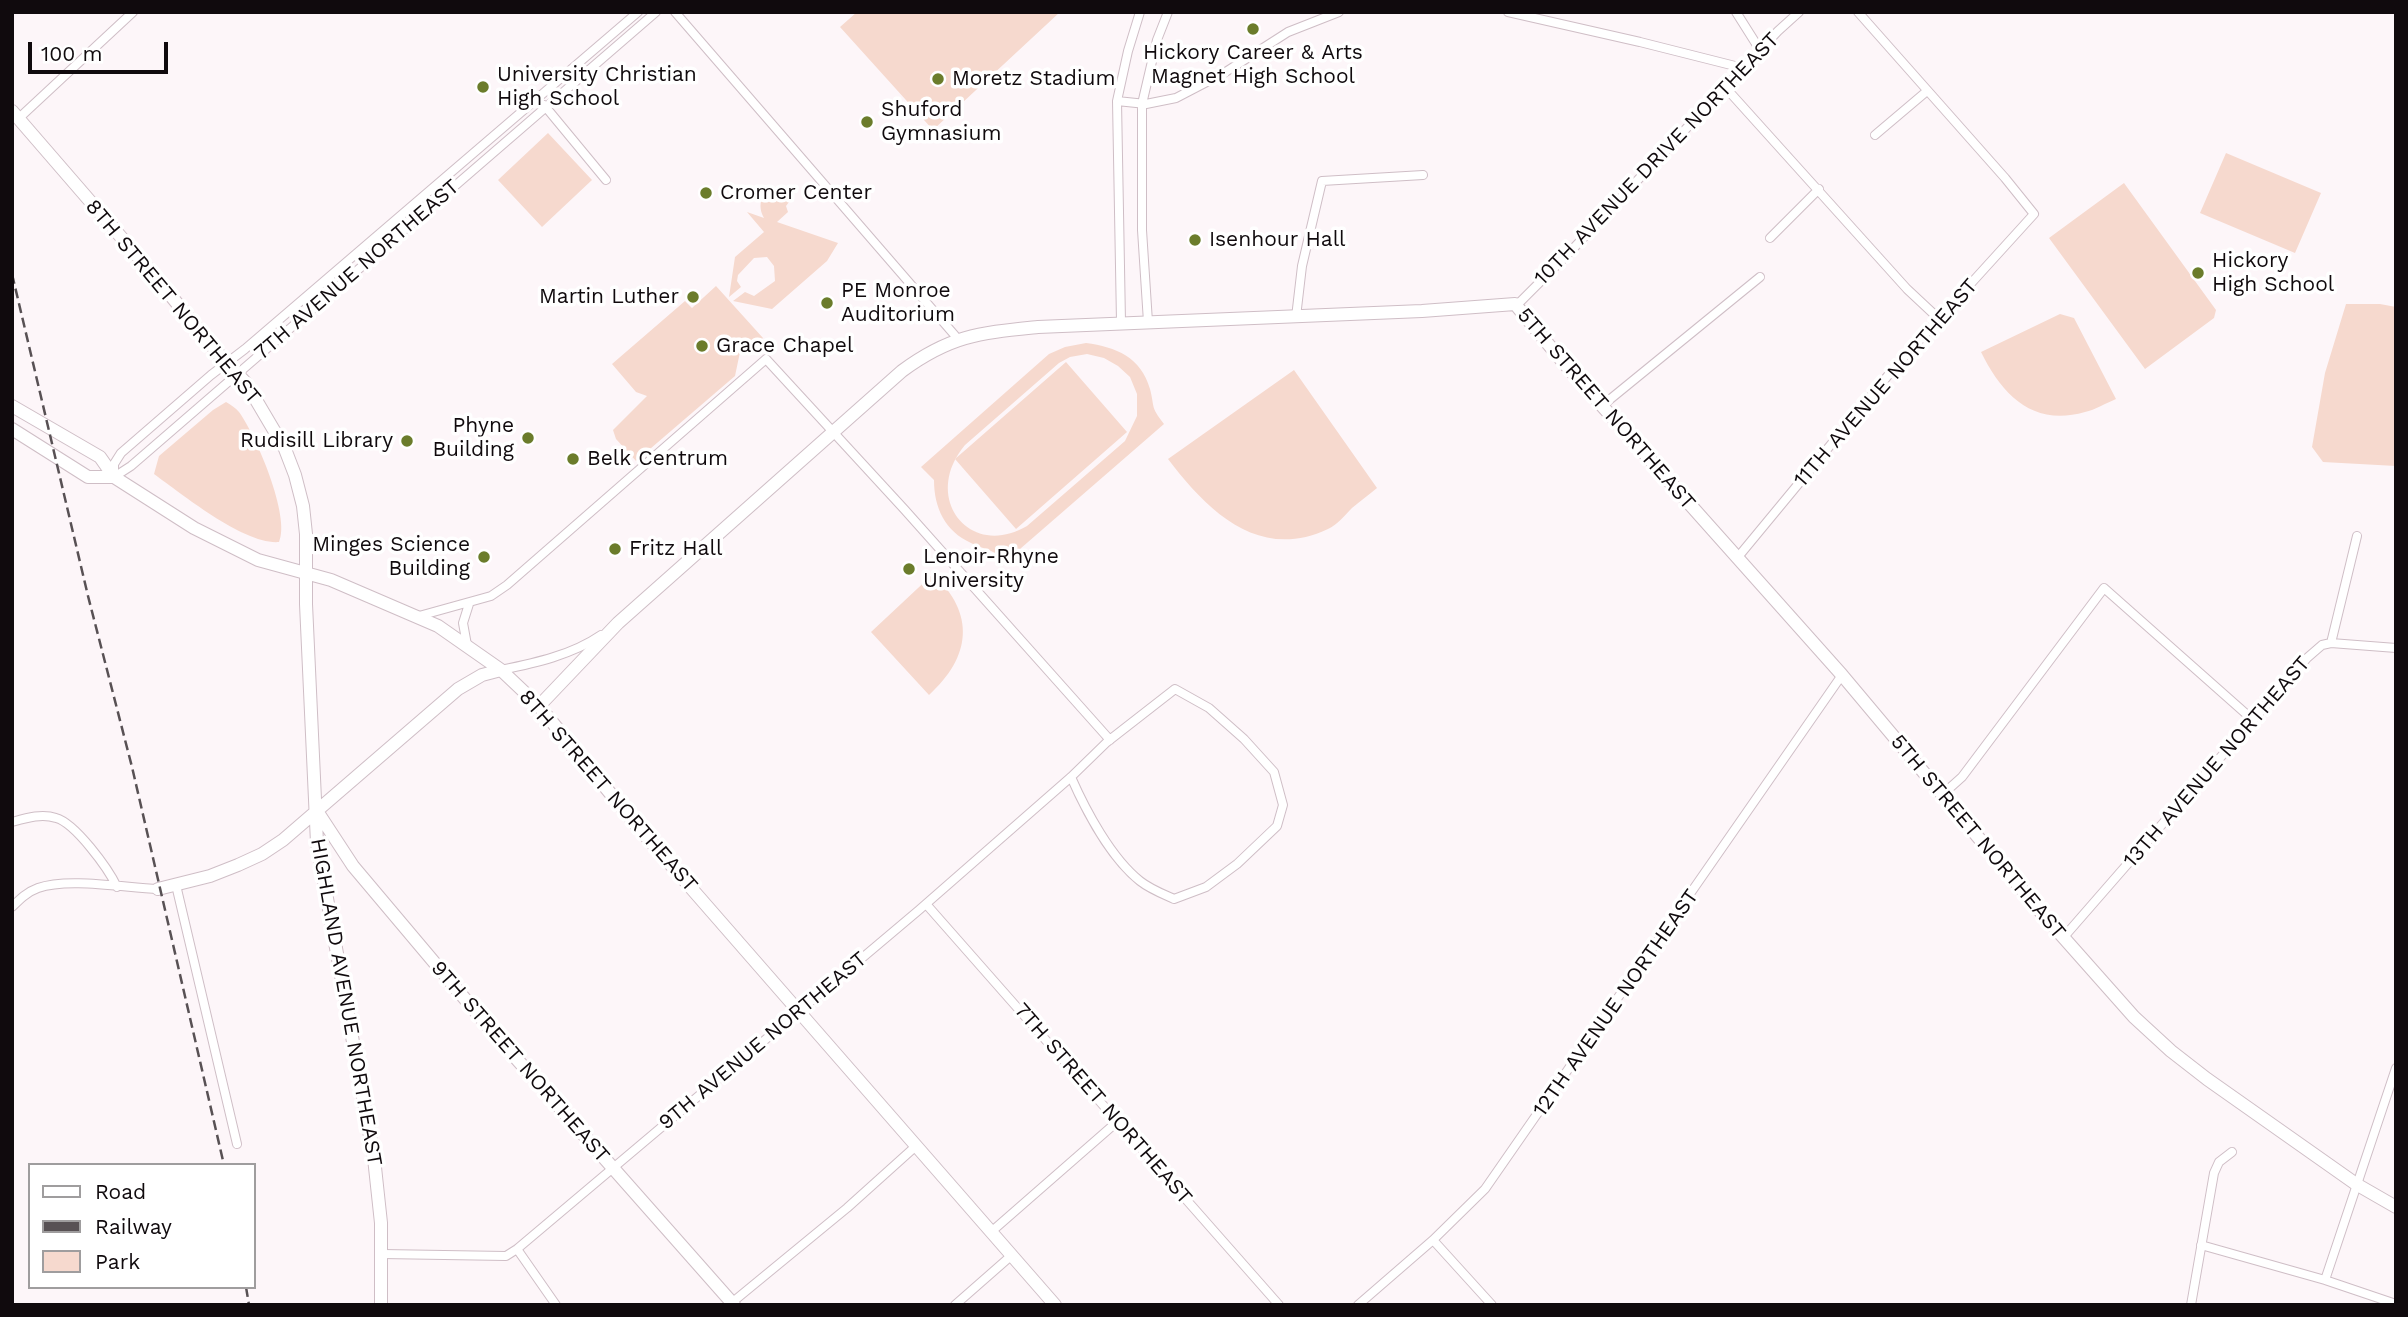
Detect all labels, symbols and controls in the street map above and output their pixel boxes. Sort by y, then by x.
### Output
marker: Hickory Career & Arts Magnet High School [1245,21,1261,37]
street label: 10TH AVENUE DRIVE NORTHEAST [1529,27,1785,291]
scale bar [32,28,172,72]
place label: Hickory Career & Arts Magnet High School [1143,40,1363,90]
text: 100 m [41,41,103,66]
place label: University Christian High School [497,62,697,112]
place label: Moretz Stadium [952,66,1115,92]
marker: Moretz Stadium [930,71,946,87]
marker: University Christian High School [475,79,491,95]
place label: Shuford Gymnasium [881,97,1001,147]
marker: Shuford Gymnasium [859,114,875,130]
street label: 7TH AVENUE NORTHEAST [250,174,464,366]
place label: Cromer Center [720,180,872,206]
marker: Cromer Center [698,185,714,201]
street label: 8TH STREET NORTHEAST [80,194,266,410]
place label: Isenhour Hall [1209,227,1346,253]
marker: Isenhour Hall [1187,232,1203,248]
place label: Hickory High School [2212,248,2334,298]
marker: Hickory High School [2190,265,2206,281]
street label: 11TH AVENUE NORTHEAST [1789,274,1983,492]
place label: PE Monroe Auditorium [841,278,955,328]
place label: Martin Luther [539,284,679,310]
marker: Martin Luther [685,289,701,305]
marker: PE Monroe Auditorium [819,295,835,311]
street label: 5TH STREET NORTHEAST [1512,303,1700,515]
place label: Grace Chapel [716,333,853,359]
marker: Grace Chapel [694,338,710,354]
place label: Phyne Building [432,413,514,463]
place label: Rudisill Library [240,428,393,454]
marker: Phyne Building [520,430,536,446]
marker: Rudisill Library [399,433,415,449]
place label: Belk Centrum [587,446,728,472]
marker: Belk Centrum [565,451,581,467]
place label: Minges Science Building [312,532,470,582]
place label: Fritz Hall [629,536,722,562]
marker: Fritz Hall [607,541,623,557]
place label: Lenoir-Rhyne University [923,544,1059,594]
marker: Minges Science Building [476,549,492,565]
marker: Lenoir-Rhyne University [901,561,917,577]
street label: 13TH AVENUE NORTHEAST [2118,651,2316,873]
street label: 8TH STREET NORTHEAST [513,685,703,897]
street label: 5TH STREET NORTHEAST [1885,730,2071,944]
street label: HIGHLAND AVENUE NORTHEAST [305,836,387,1168]
street label: 12TH AVENUE NORTHEAST [1528,885,1704,1121]
street label: 9TH AVENUE NORTHEAST [654,947,872,1135]
street label: 9TH STREET NORTHEAST [425,956,615,1168]
street label: 7TH STREET NORTHEAST [1009,998,1197,1210]
legend [28,1163,256,1289]
text: Road [95,1179,146,1204]
text: Railway [95,1214,172,1239]
text: Park [95,1249,140,1274]

